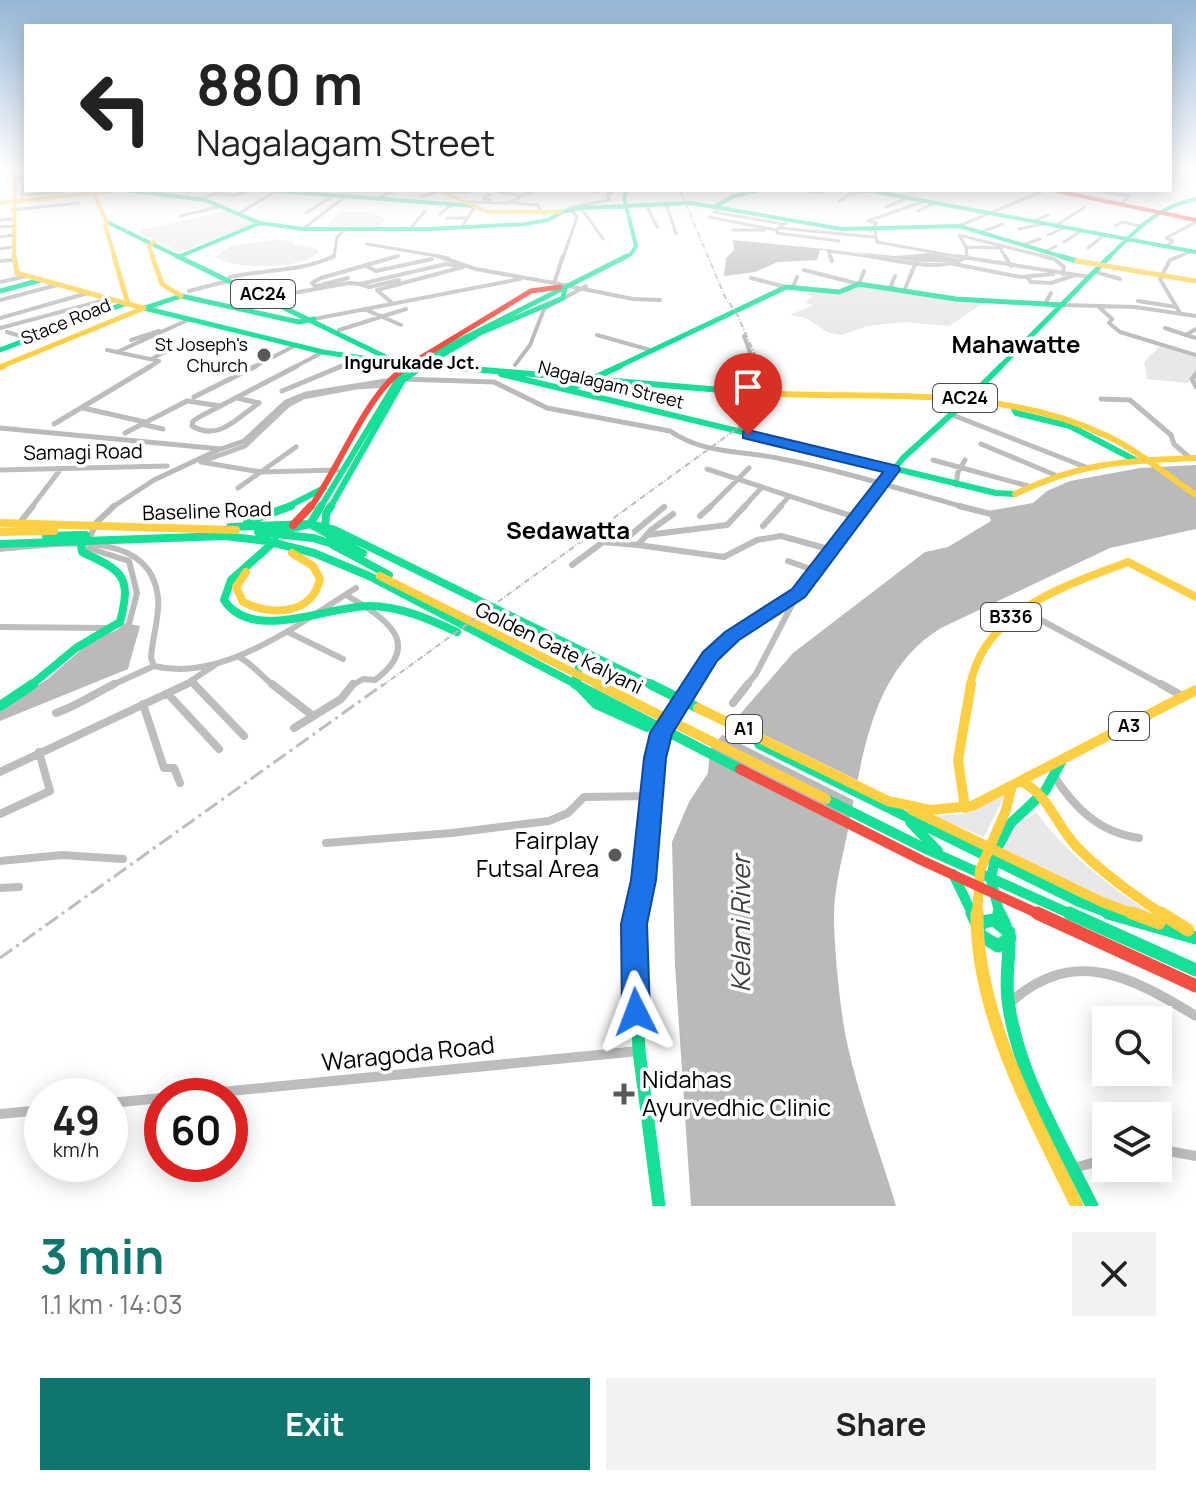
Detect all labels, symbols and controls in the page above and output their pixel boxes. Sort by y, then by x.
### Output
text: 880 m [196,45,363,122]
icon: left [64,56,168,160]
text: Nagalagam Street [196,118,495,167]
road number: AC24 [231,280,295,308]
street label: Stace Road [17,292,114,350]
district label: Mahawatte [952,327,1080,360]
place label: St Joseph's Church [155,332,248,377]
marker: St Joseph's Church [255,346,273,364]
district label: Ingurukade Jct. [344,350,480,374]
pin [714,353,782,435]
street label: Nagalagam Street [536,354,687,414]
icon: arrive [726,365,770,409]
road number: AC24 [933,384,997,412]
street label: Samagi Road [23,437,143,466]
street label: Baseline Road [142,495,272,526]
district label: Sedawatta [506,513,630,546]
street label: Golden Gate Kalyani [471,595,648,700]
road number: B336 [981,603,1041,631]
road number: A3 [1109,712,1149,740]
road number: A1 [726,715,762,743]
place label: Fairplay Futsal Area [476,823,599,884]
marker: Fairplay Futsal Area [606,846,624,864]
water label: Kelani River [722,852,758,992]
position arrow [594,970,678,1054]
map controls [1092,1006,1172,1182]
button: search [1092,1006,1172,1086]
street label: Waragoda Road [320,1027,496,1078]
place label: Nidahas Ayurvedhic Clinic [642,1062,831,1123]
speed limit sign: 60 [144,1078,248,1182]
marker: Nidahas Ayurvedhic Clinic [613,1083,635,1105]
text: 49 [52,1092,100,1147]
button: layers [1092,1102,1172,1182]
text: km/h [53,1136,99,1163]
text: 3 min [40,1223,164,1288]
button: close [1072,1232,1156,1316]
text: 1.1 km · 14:03 [40,1286,183,1322]
button: Exit [40,1378,590,1470]
button: Share [606,1378,1156,1470]

